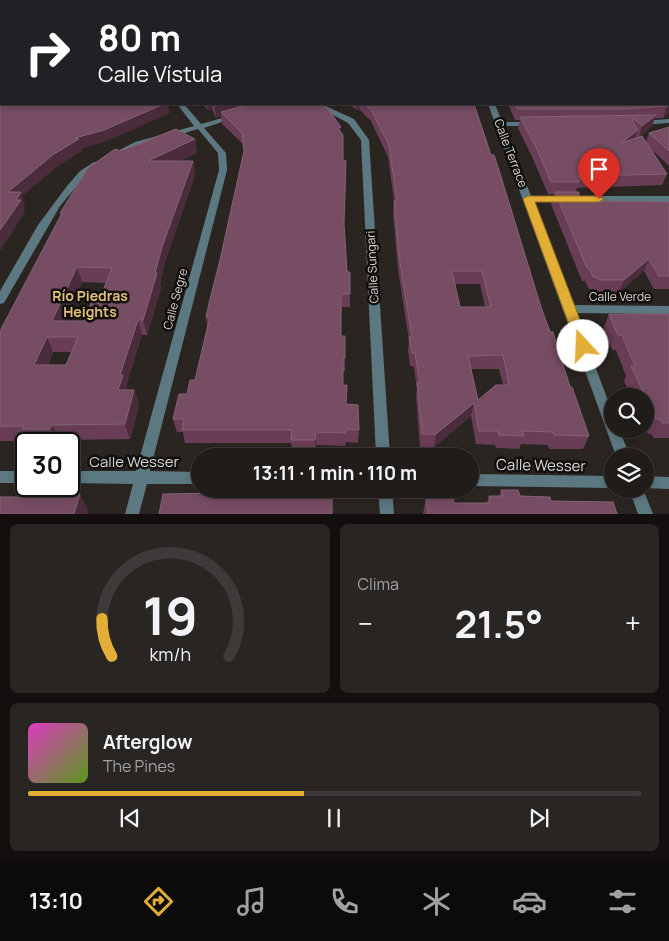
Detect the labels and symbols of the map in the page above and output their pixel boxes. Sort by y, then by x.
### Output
street label: Calle Terrace [490,116,532,190]
pin [578,148,620,199]
street label: Calle Sungari [362,230,382,304]
street label: Calle Segre [159,266,191,332]
district label: Río Piedras Heights [52,286,128,321]
street label: Calle Verde [589,288,651,305]
position arrow [556,319,608,371]
speed limit sign: 30 [15,432,80,497]
street label: Calle Wesser [89,451,179,472]
street label: Calle Wesser [496,454,587,476]

